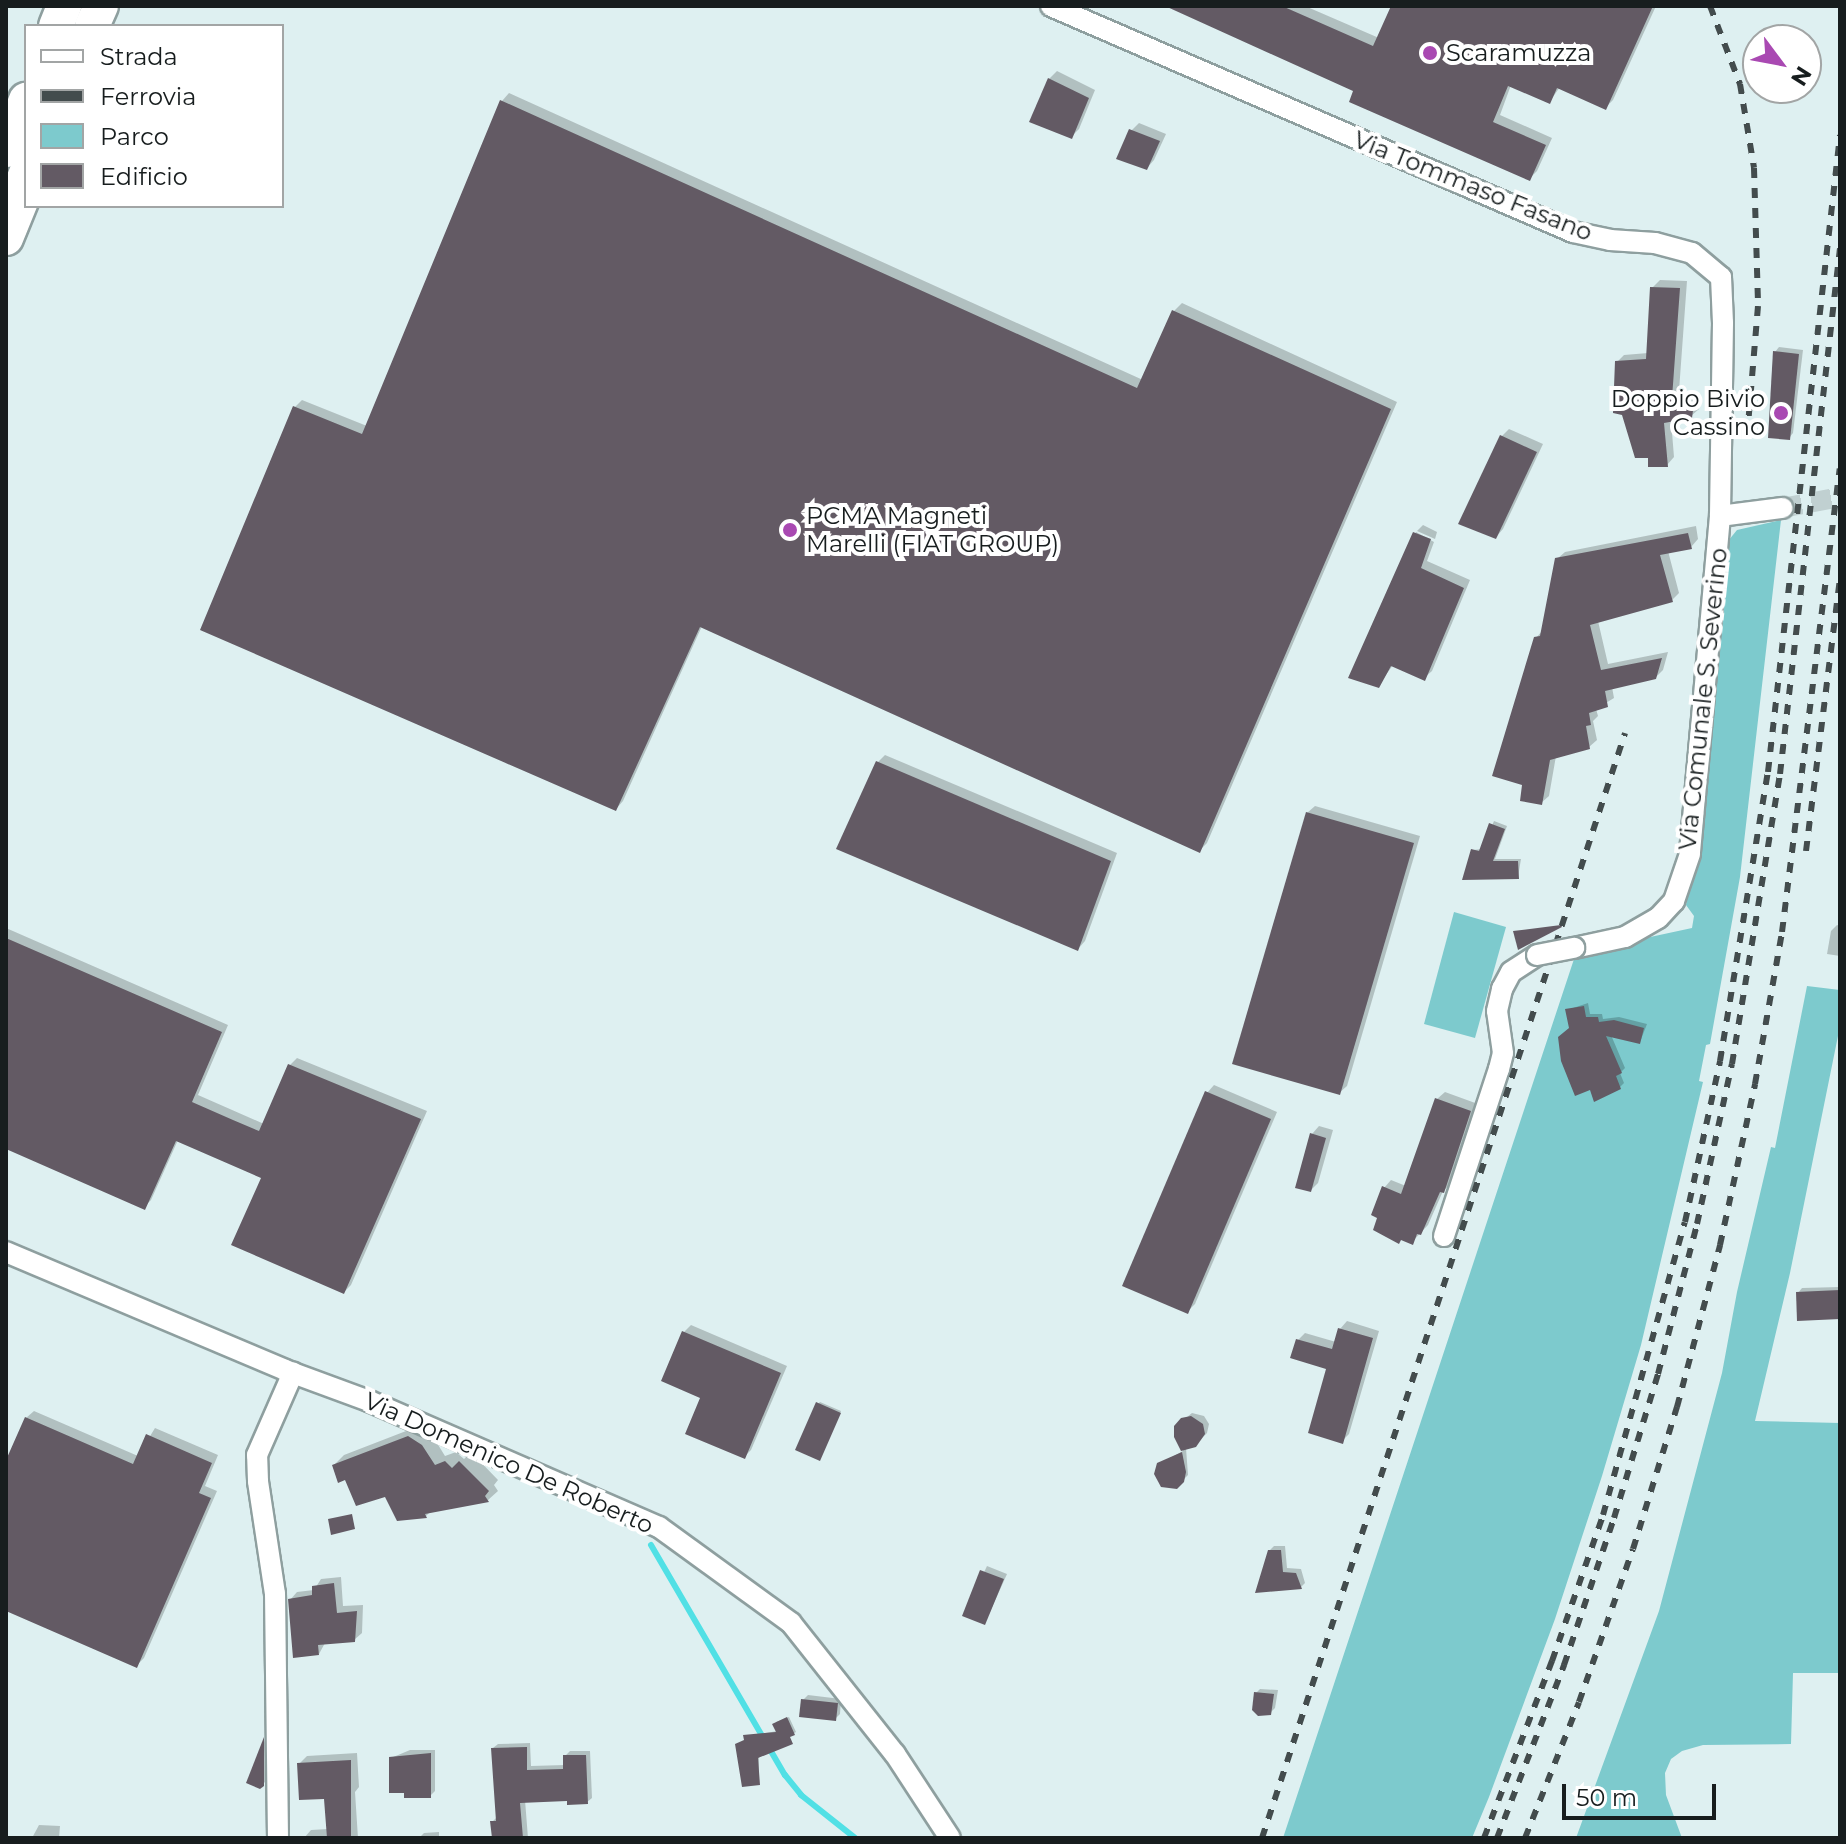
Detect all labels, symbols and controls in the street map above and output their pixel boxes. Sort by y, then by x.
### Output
legend [24,24,284,208]
north arrow [1742,24,1822,104]
place label: Scaramuzza [1446,39,1592,67]
text: Strada [100,42,178,71]
marker: Scaramuzza [1421,44,1439,62]
text: N [1785,61,1817,91]
text: Ferrovia [100,82,196,111]
text: Parco [100,122,169,151]
street label: Via Tommaso Fasano [1349,125,1597,247]
text: Edificio [100,162,188,191]
place label: Doppio Bivio Cassino [1611,385,1765,441]
marker: Doppio Bivio Cassino [1772,404,1790,422]
place label: PCMA Magneti Marelli (FIAT GROUP) [806,502,1059,558]
marker: PCMA Magneti Marelli (FIAT GROUP) [781,521,799,539]
street label: Via Comunale S. Severino [1673,546,1733,852]
street label: Via Domenico De Roberto [360,1386,658,1540]
scale bar [1566,1768,1720,1818]
text: 50 m [1576,1783,1637,1812]

